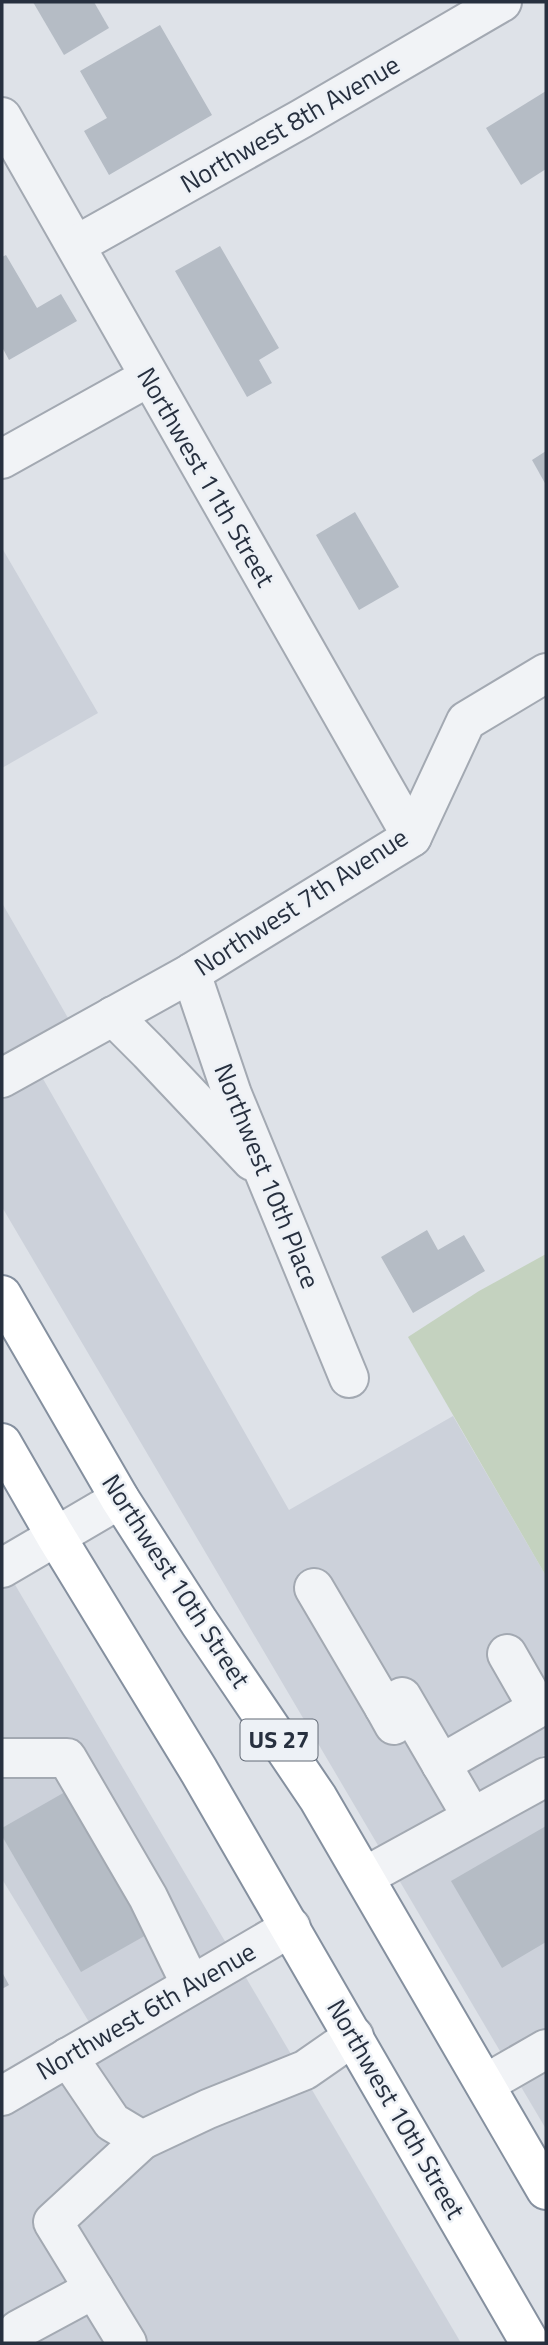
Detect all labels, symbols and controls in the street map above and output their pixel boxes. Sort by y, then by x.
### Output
street label: Northwest 8th Avenue [173,45,407,202]
street label: Northwest 11th Street [128,360,285,594]
street label: Northwest 7th Avenue [186,818,415,985]
street label: Northwest 10th Place [205,1057,330,1294]
street label: Northwest 10th Street [93,1466,260,1695]
road number: US 27 [240,1720,318,1760]
street label: Northwest 6th Avenue [29,1932,263,2089]
street label: Northwest 10th Street [318,1992,475,2226]

